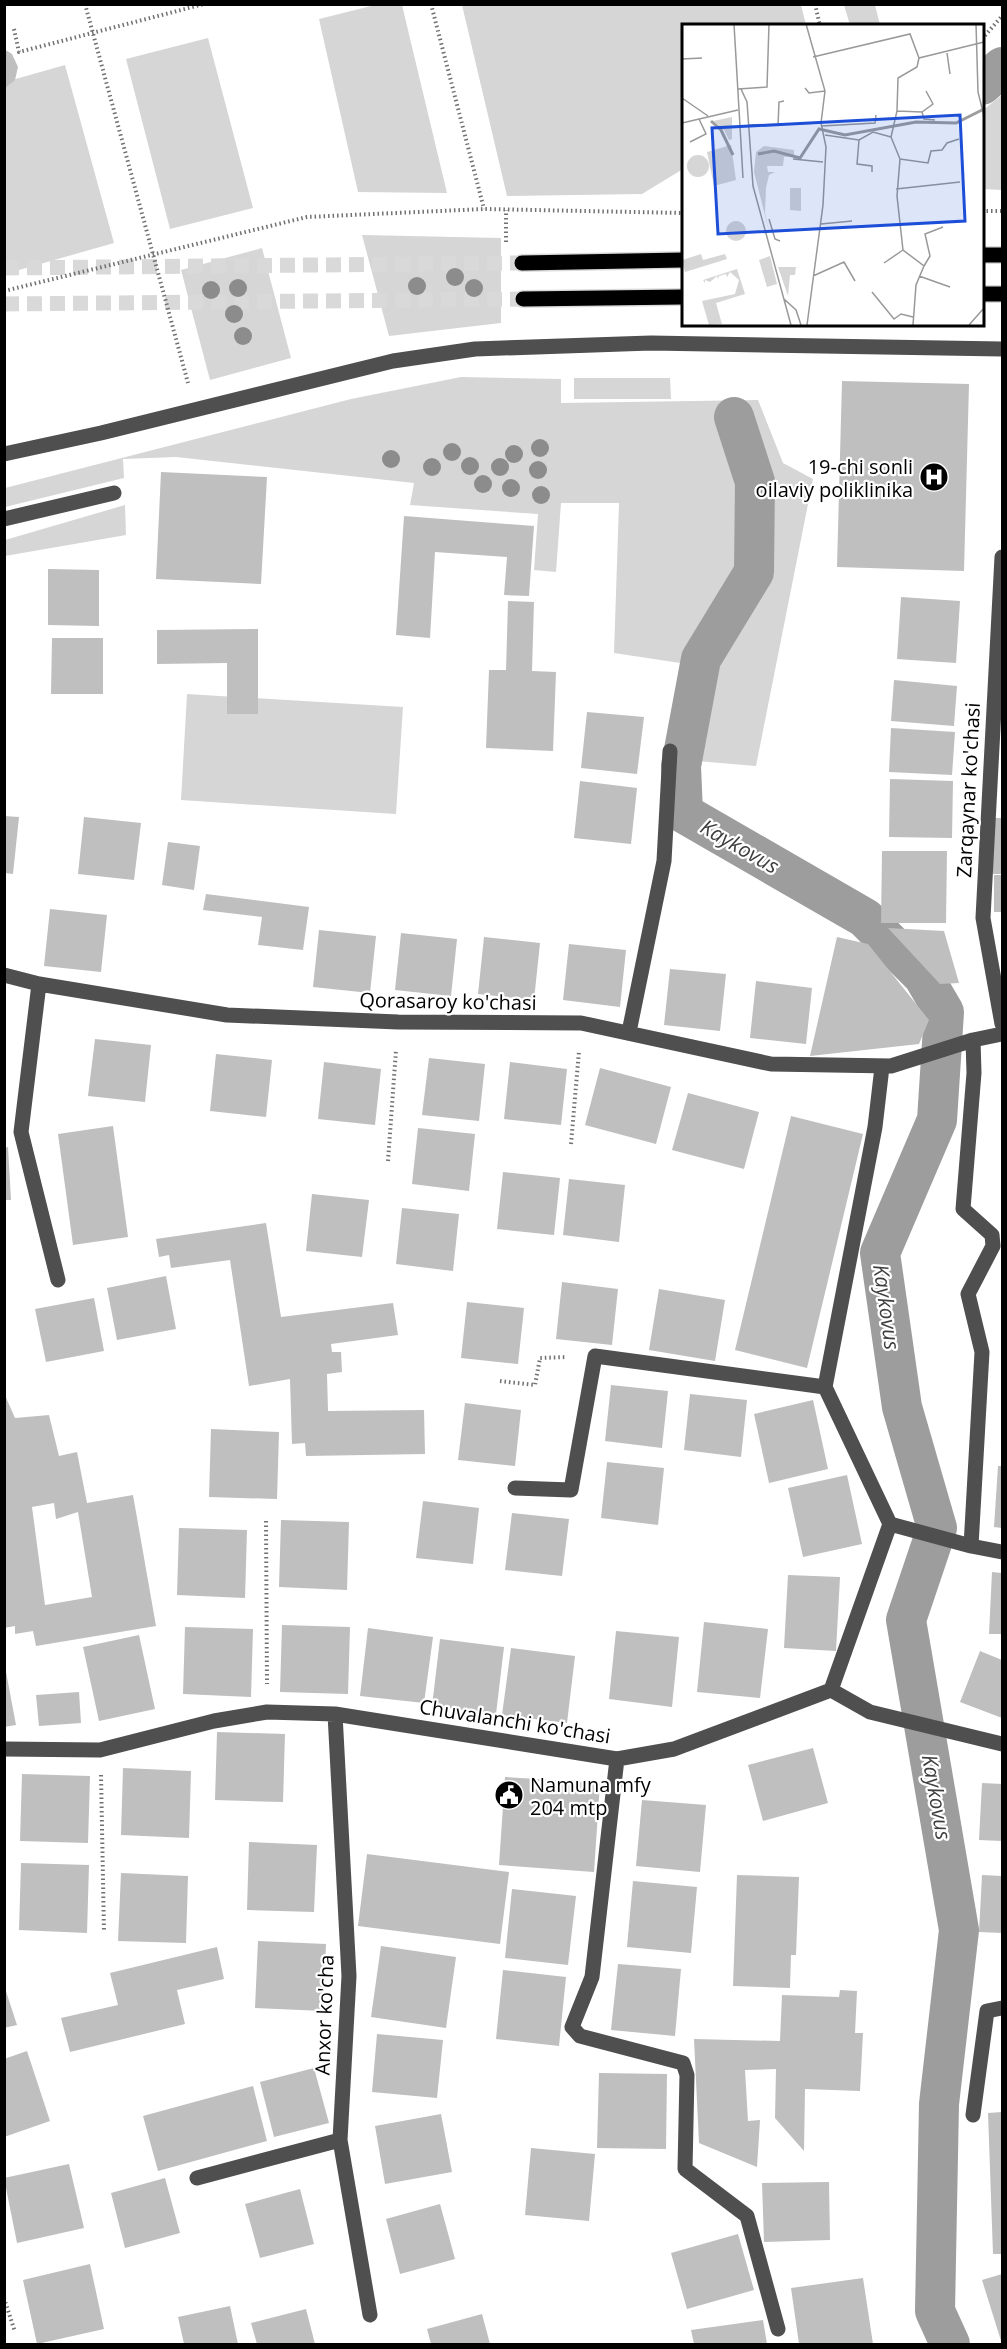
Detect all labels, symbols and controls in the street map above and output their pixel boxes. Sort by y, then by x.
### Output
inset map [682,24,983,326]
place label: 19-chi sonli oilaviy poliklinika [756,453,913,503]
hospital icon: 19-chi sonli oilaviy poliklinika [918,461,950,493]
street label: Zarqaynar ko'chasi [950,702,986,878]
water label: Kaykovus [696,812,784,880]
street label: Qorasaroy ko'chasi [359,986,537,1016]
water label: Kaykovus [867,1262,907,1352]
street label: Chuvalanchi ko'chasi [417,1693,613,1749]
water label: Kaykovus [916,1752,958,1842]
place label: Namuna mfy 204 mtp [530,1771,652,1821]
public building icon: Namuna mfy 204 mtp [493,1779,525,1811]
street label: Anxor ko'cha [308,1954,340,2076]

